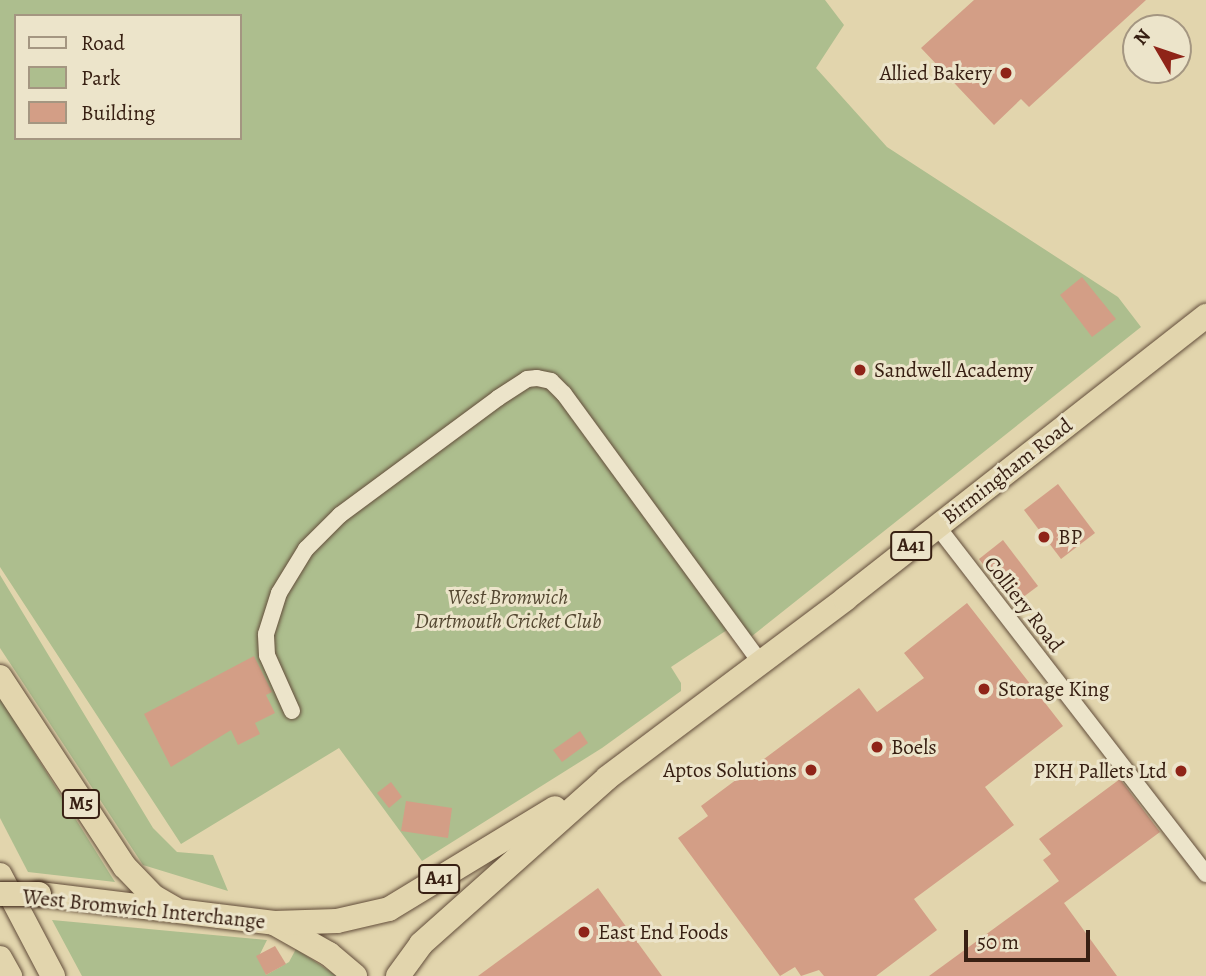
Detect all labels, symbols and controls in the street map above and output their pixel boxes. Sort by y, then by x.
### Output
legend [14,14,242,140]
north arrow [1122,14,1192,84]
text: N [1128,23,1157,51]
text: Road [81,29,125,57]
place label: Allied Bakery [880,60,992,86]
text: Park [81,64,120,92]
marker: Allied Bakery [998,65,1014,81]
text: Building [81,99,155,127]
place label: Sandwell Academy [874,357,1033,383]
marker: Sandwell Academy [852,362,868,378]
street label: Birmingham Road [937,412,1077,530]
place label: BP [1058,524,1082,550]
marker: BP [1036,529,1052,545]
road number: A41 [890,530,932,562]
street label: Colliery Road [979,551,1069,657]
park label: West Bromwich Dartmouth Cricket Club [414,584,602,634]
place label: Storage King [998,676,1109,702]
marker: Storage King [976,681,992,697]
place label: Boels [891,734,937,760]
marker: Boels [869,739,885,755]
place label: Aptos Solutions [663,757,797,783]
place label: PKH Pallets Ltd [1033,758,1167,784]
marker: Aptos Solutions [803,762,819,778]
marker: PKH Pallets Ltd [1173,763,1189,779]
road number: M5 [62,789,100,820]
road number: A41 [418,864,460,894]
street label: West Bromwich Interchange [21,884,267,934]
scale bar [968,916,1094,960]
place label: East End Foods [598,919,728,945]
marker: East End Foods [576,924,592,940]
text: 50 m [977,928,1019,956]

